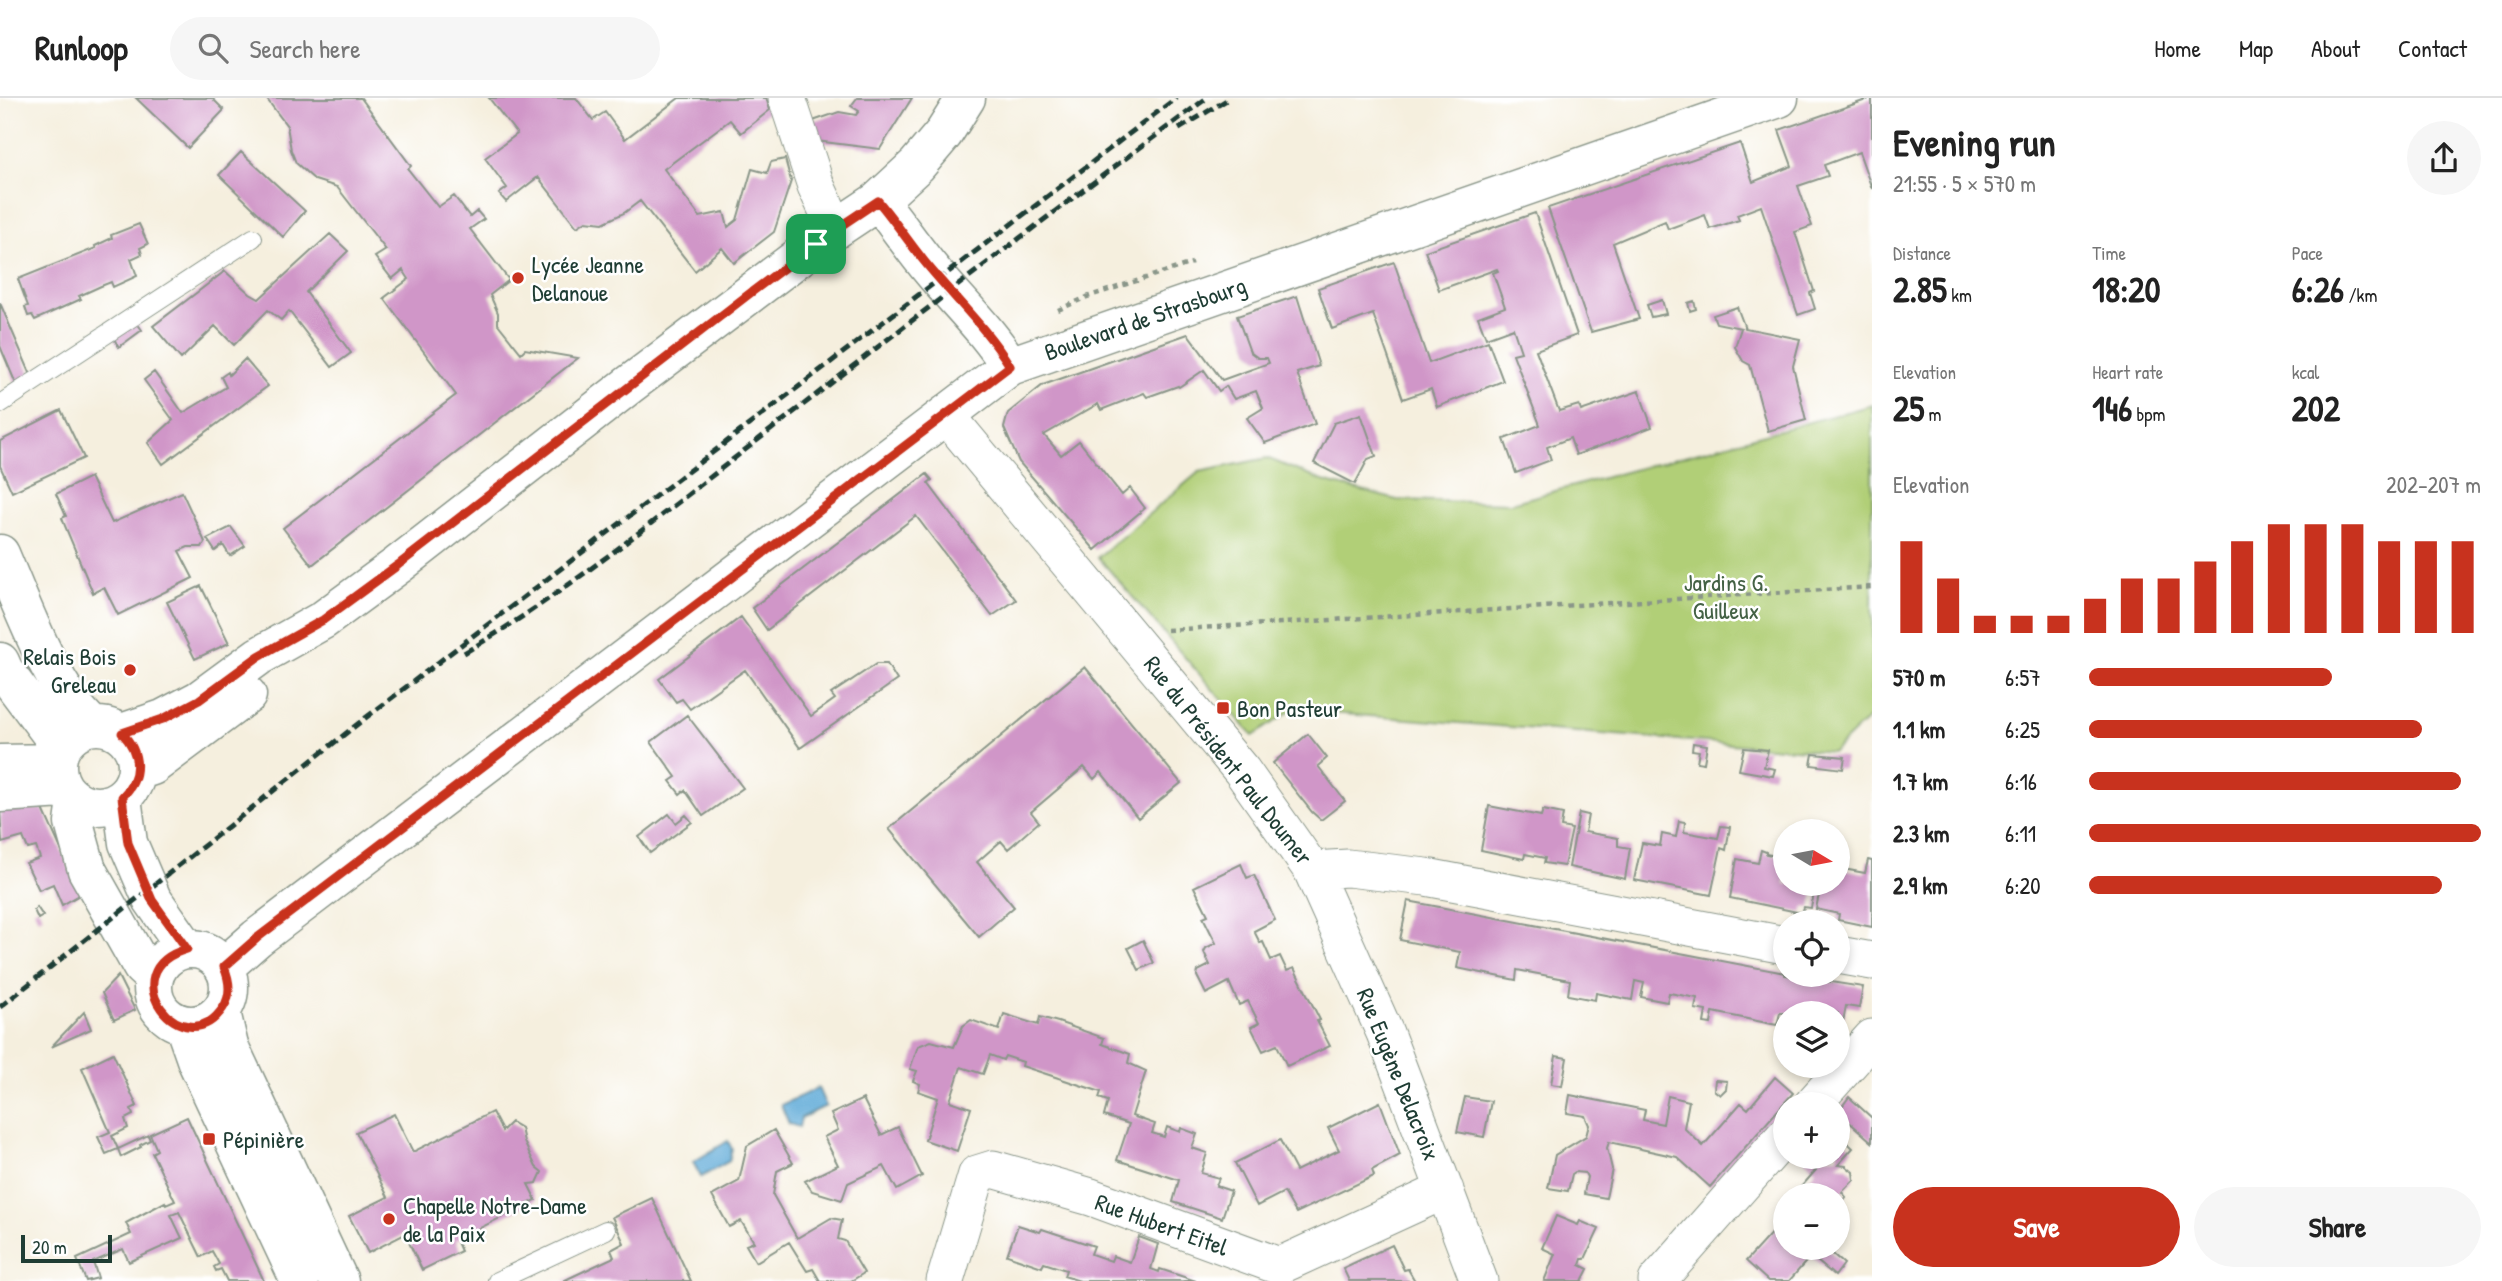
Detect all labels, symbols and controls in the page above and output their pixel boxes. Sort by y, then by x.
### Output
search box [170,17,660,80]
text: Runloop [35,26,128,70]
icon: search [194,29,232,67]
text: Search here [250,31,361,66]
text: Home [2154,32,2201,64]
text: Map [2239,32,2273,64]
text: About [2311,32,2360,64]
text: Contact [2398,32,2467,64]
text: Evening run [1893,116,2056,168]
button: share [2407,121,2481,195]
text: 21:55 · 5 × 570 m [1893,168,2036,199]
pin [786,214,846,274]
icon: arrive [797,225,835,263]
text: Distance [1893,240,1951,266]
text: Time [2092,240,2126,266]
text: Pace [2292,240,2323,266]
place label: Lycée Jeanne Delanoue [532,248,645,308]
text: 2.85 [1893,266,1947,313]
text: 18:20 [2092,266,2160,313]
text: 6:26 [2292,266,2344,313]
street label: Boulevard de Strasbourg [1040,268,1250,368]
marker: Lycée Jeanne Delanoue [510,270,526,286]
text: km [1947,282,1972,308]
text: /km [2344,282,2377,308]
text: Elevation [1893,359,1956,385]
text: Heart rate [2092,359,2163,385]
text: kcal [2292,359,2319,385]
text: 25 [1893,385,1924,432]
text: 146 [2092,385,2132,432]
text: 202 [2292,385,2340,432]
text: m [1924,401,1941,427]
text: bpm [2132,401,2165,427]
text: Elevation [1893,469,1969,500]
text: 202–207 m [2386,469,2481,500]
park label: Jardins G. Guilleux [1684,566,1768,626]
place label: Relais Bois Greleau [23,640,116,700]
street label: Rue du Président Paul Doumer [1137,649,1321,871]
marker: Relais Bois Greleau [122,662,138,678]
text: 570 m [1893,662,1945,693]
text: 6:57 [2005,662,2041,693]
place label: Bon Pasteur [1237,692,1342,724]
marker: Bon Pasteur [1215,700,1231,716]
text: 1.1 km [1893,714,1945,745]
text: 6:25 [2005,714,2040,745]
text: 1.7 km [1893,766,1948,797]
text: 6:16 [2005,766,2037,797]
text: 2.3 km [1893,818,1949,849]
text: 6:11 [2005,818,2036,849]
north arrow [1773,819,1850,896]
map controls [1773,819,1850,1260]
text: 2.9 km [1893,870,1948,901]
text: 6:20 [2005,870,2041,901]
button: locate [1773,910,1850,987]
street label: Rue Eugène Delacroix [1350,983,1448,1165]
button: layers [1773,1001,1850,1078]
button: + [1773,1092,1850,1169]
place label: Pépinière [223,1123,305,1155]
marker: Pépinière [201,1131,217,1147]
button: − [1773,1183,1850,1260]
street label: Rue Hubert Eitel [1091,1185,1233,1263]
button: Save [1893,1187,2180,1267]
button: Share [2194,1187,2481,1267]
place label: Chapelle Notre-Dame de la Paix [403,1189,587,1249]
marker: Chapelle Notre-Dame de la Paix [381,1211,397,1227]
scale bar [21,1232,112,1264]
text: 20 m [32,1234,67,1260]

